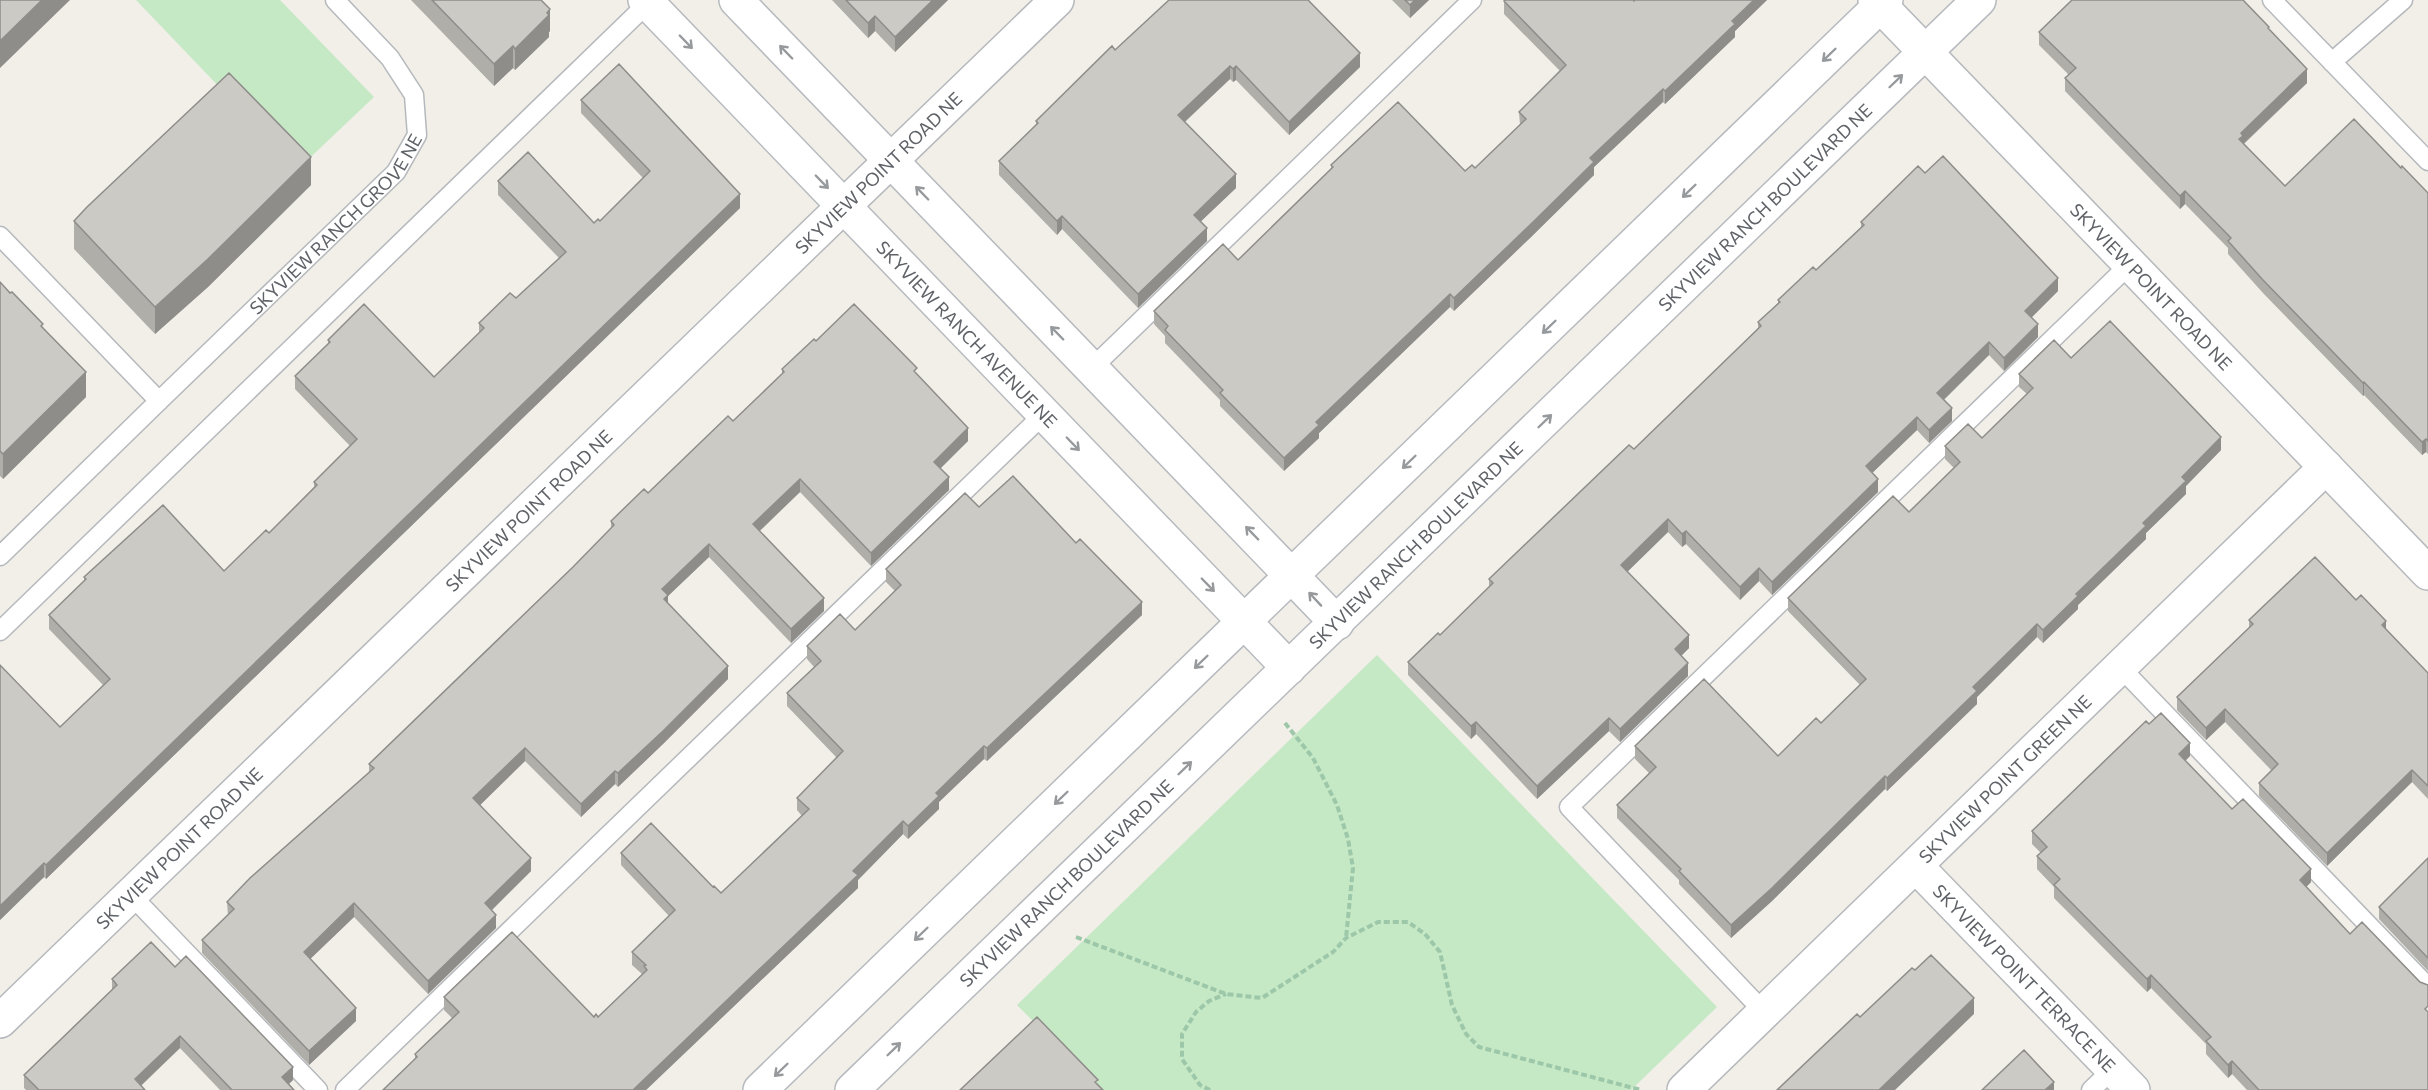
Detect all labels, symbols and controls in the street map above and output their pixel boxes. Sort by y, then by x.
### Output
one-way arrow [678,34,692,49]
one-way arrow [779,45,794,60]
one-way arrow [1821,48,1836,63]
one-way arrow [1888,74,1903,88]
street label: SKYVIEW POINT ROAD NE [790,87,966,258]
street label: SKYVIEW RANCH BOULEVARD NE [1653,99,1876,315]
street label: SKYVIEW RANCH GROVE NE [245,130,426,319]
one-way arrow [814,174,829,189]
one-way arrow [1681,184,1696,198]
one-way arrow [915,185,929,200]
street label: SKYVIEW POINT ROAD NE [2066,198,2237,374]
street label: SKYVIEW RANCH AVENUE NE [872,236,1062,432]
one-way arrow [1541,319,1556,334]
one-way arrow [1050,325,1065,340]
one-way arrow [1537,414,1552,429]
street label: SKYVIEW POINT ROAD NE [441,425,617,596]
one-way arrow [1065,436,1079,451]
street label: SKYVIEW RANCH BOULEVARD NE [1304,437,1527,653]
one-way arrow [1401,455,1416,470]
one-way arrow [1244,526,1259,541]
one-way arrow [1201,577,1215,592]
one-way arrow [1308,592,1322,607]
one-way arrow [1194,655,1209,669]
street label: SKYVIEW POINT GREEN NE [1914,690,2096,867]
one-way arrow [1177,761,1192,775]
street label: SKYVIEW POINT ROAD NE [91,763,267,933]
street label: SKYVIEW RANCH BOULEVARD NE [955,775,1178,991]
one-way arrow [1054,791,1069,805]
street label: SKYVIEW POINT TERRACE NE [1929,880,2120,1077]
one-way arrow [914,926,929,941]
one-way arrow [886,1042,901,1056]
one-way arrow [774,1062,789,1077]

